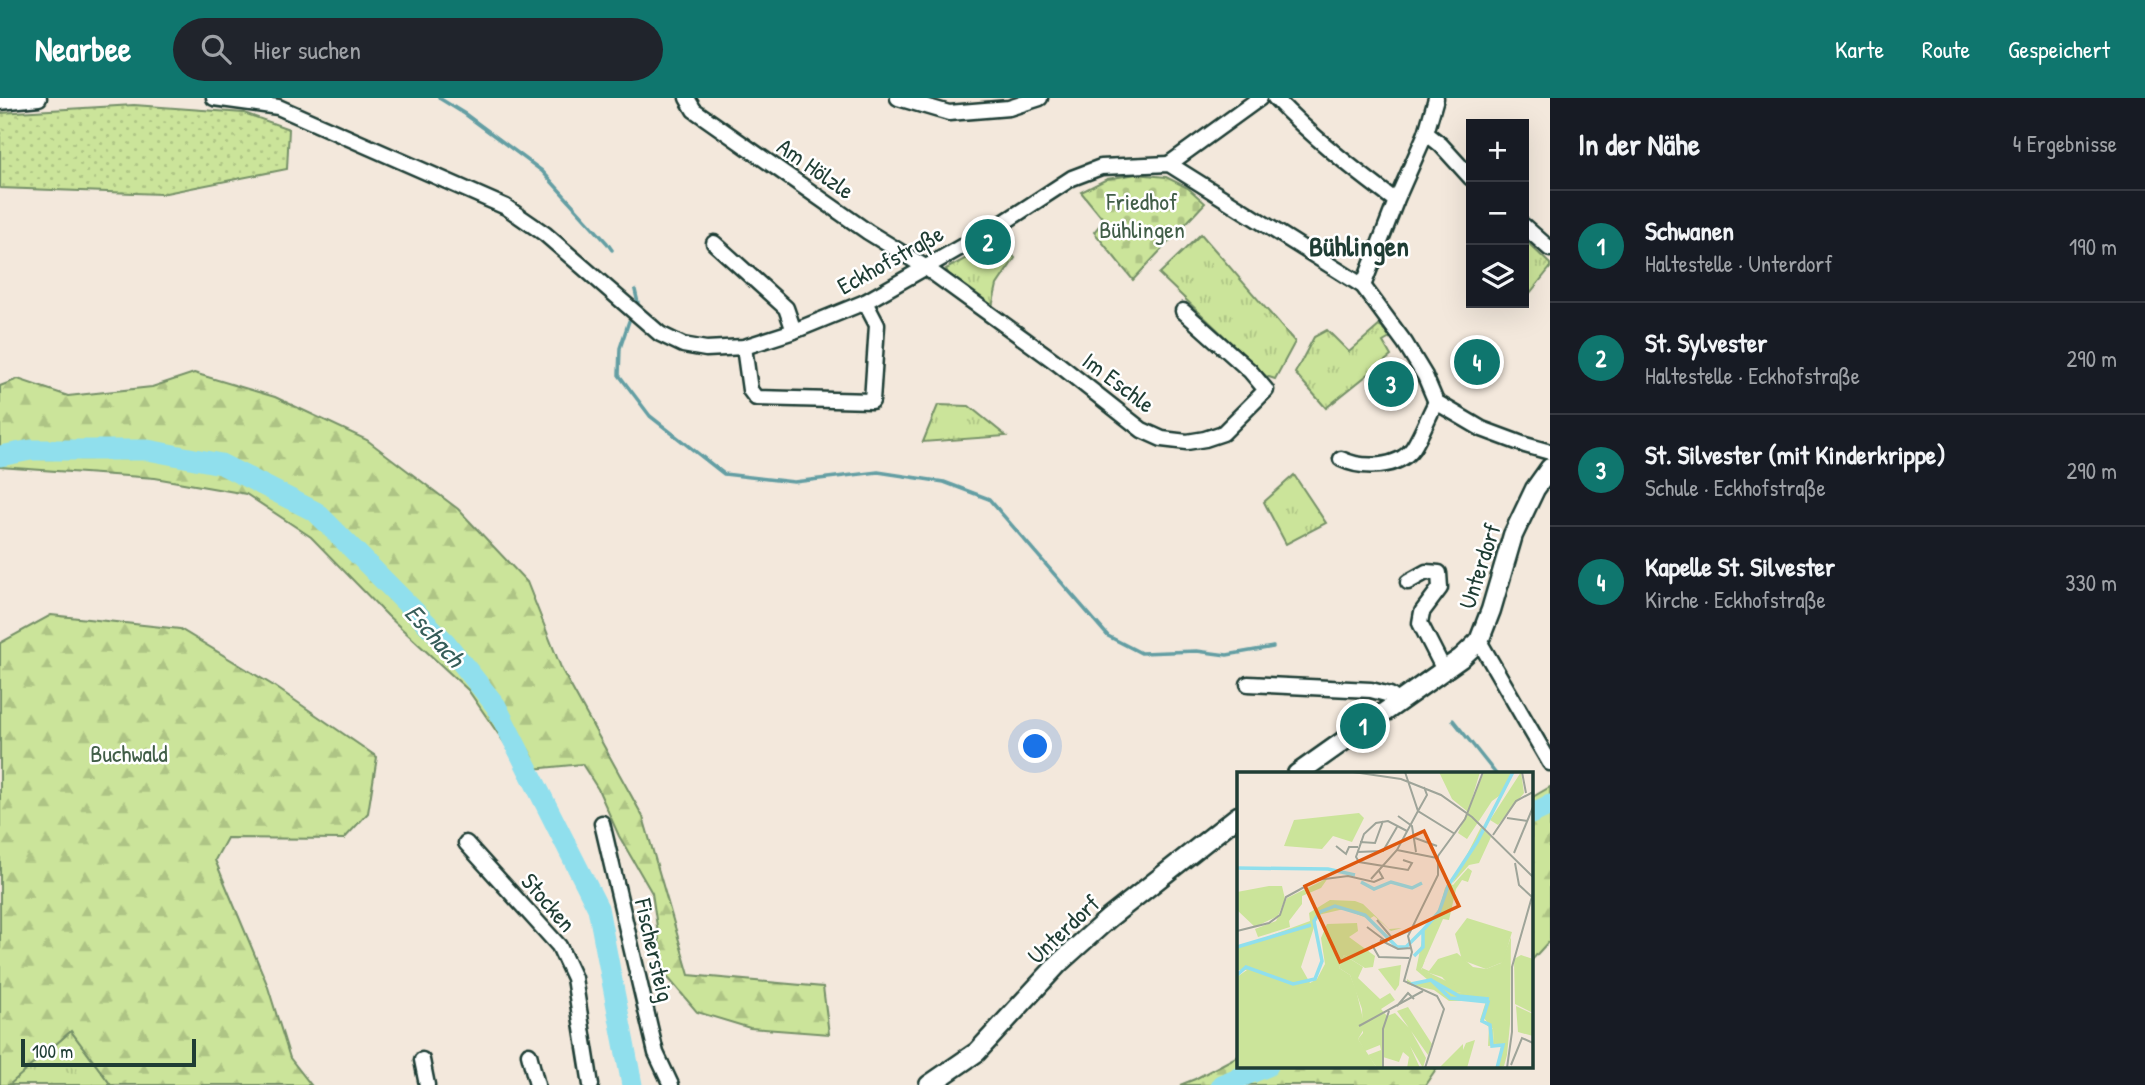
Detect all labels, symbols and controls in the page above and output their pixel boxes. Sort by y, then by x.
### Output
search box [173,18,663,81]
text: Nearbee [35,27,131,71]
icon: search [197,30,235,68]
text: Hier suchen [253,32,361,67]
text: Karte [1835,33,1884,65]
text: Route [1922,33,1970,65]
text: Gespeichert [2008,33,2110,65]
map controls [1466,119,1529,308]
button: + [1466,119,1529,182]
text: In der Nähe [1578,124,1700,164]
text: 4 Ergebnisse [2013,128,2117,159]
street label: Am Hölzle [771,130,861,206]
button: − [1466,182,1529,245]
park label: Friedhof Bühlingen [1099,185,1185,245]
text: Schwanen [1645,213,1734,248]
pin: 2 [965,216,1011,268]
street label: Eckhofstraße [831,217,949,301]
district label: Bühlingen [1309,227,1409,266]
text: 1 [1597,231,1605,262]
text: 190 m [2069,231,2117,262]
button: layers [1466,245,1529,308]
text: Haltestelle · Unterdorf [1645,248,1832,279]
text: St. Sylvester [1645,325,1767,360]
pin: 4 [1454,336,1500,388]
text: 2 [1596,343,1606,374]
text: 290 m [2067,343,2117,374]
street label: Im Eschle [1076,344,1162,420]
pin: 3 [1368,358,1414,410]
text: Haltestelle · Eckhofstraße [1645,360,1860,391]
text: St. Silvester (mit Kinderkrippe) [1645,437,1946,472]
text: 3 [1596,455,1606,486]
text: 290 m [2067,455,2117,486]
text: Schule · Eckhofstraße [1645,472,1826,503]
street label: Unterdorf [1450,519,1508,613]
text: Kapelle St. Silvester [1645,549,1835,584]
text: 4 [1597,567,1605,598]
text: 330 m [2065,567,2117,598]
text: Kirche · Eckhofstraße [1645,584,1826,615]
water label: Eschach [397,596,474,676]
pin: 1 [1340,700,1386,752]
your location [1018,729,1052,763]
park label: Buchwald [90,737,168,769]
inset map [1237,772,1532,1068]
street label: Stocken [514,866,584,938]
street label: Unterdorf [1020,887,1106,971]
street label: Fischersteig [627,894,682,1005]
scale bar [21,1036,196,1068]
text: 100 m [32,1038,73,1064]

